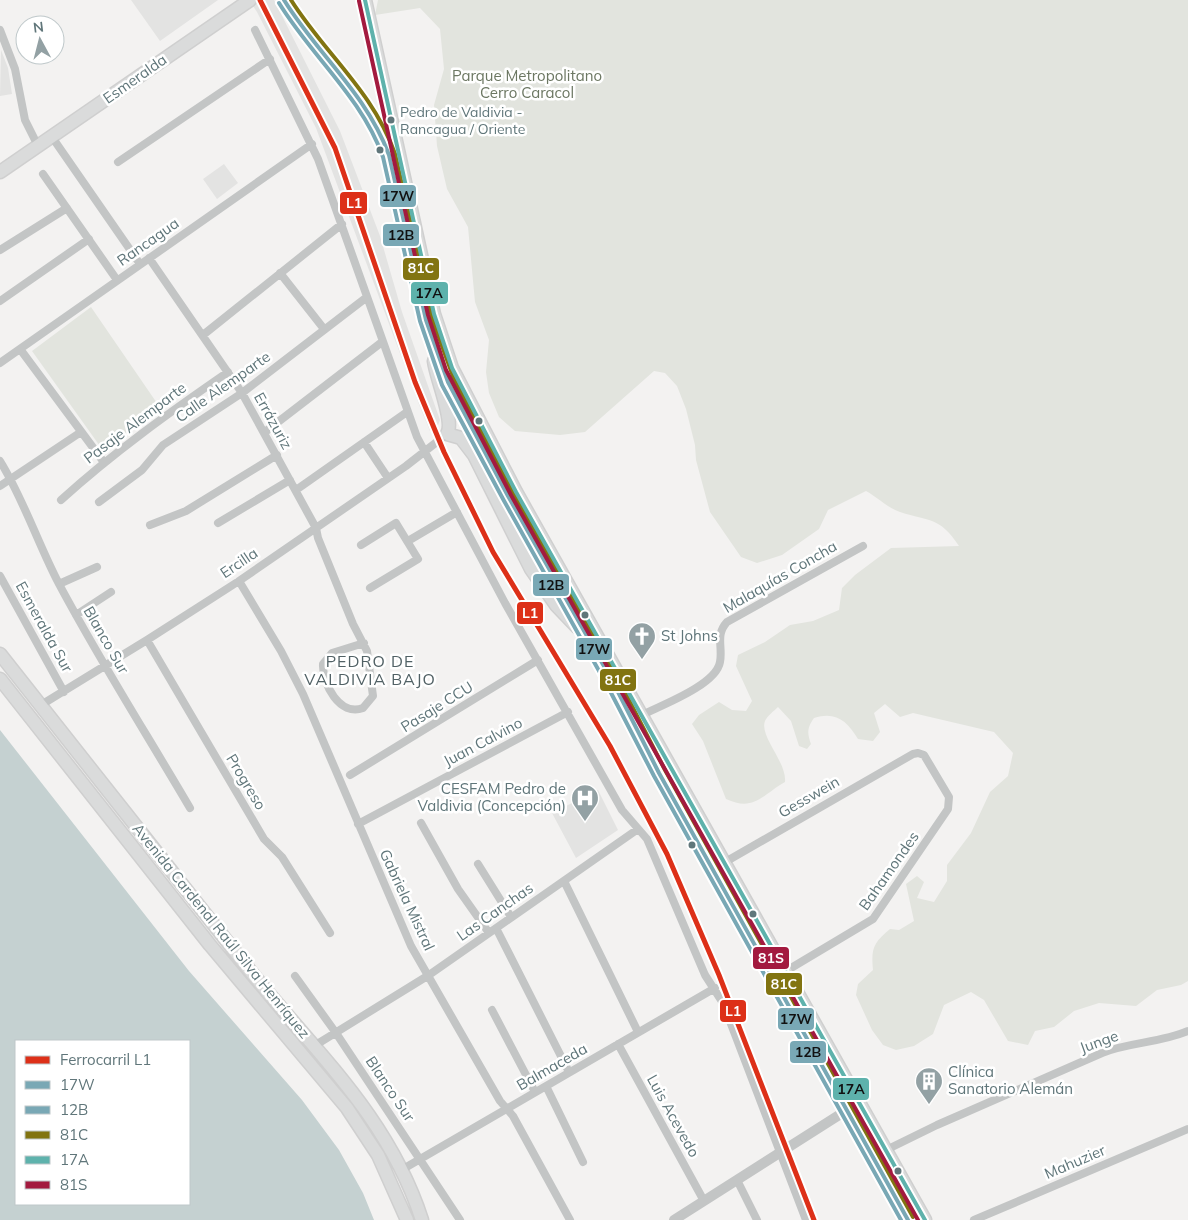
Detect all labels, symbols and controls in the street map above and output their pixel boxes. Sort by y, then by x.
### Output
north arrow [15,15,65,65]
text: N [32,18,45,37]
street label: Esmeralda [99,50,170,107]
park label: Parque Metropolitano Cerro Caracol [452,66,602,102]
place label: Pedro de Valdivia - Rancagua / Oriente [400,103,525,138]
marker: Pedro de Valdivia - Rancagua / Oriente [386,115,396,125]
unlabelled marker [375,145,385,155]
line badge: 17W [379,184,417,208]
text: 17W [382,187,415,205]
line badge: L1 [339,191,368,215]
text: L1 [346,194,362,212]
street label: Rancagua [113,213,182,270]
line badge: 12B [382,223,420,247]
text: 12B [388,226,415,244]
line badge: 81C [402,257,440,281]
text: 81C [408,259,434,277]
line badge: 17A [410,281,449,305]
text: 17A [415,284,443,302]
street label: Calle Alemparte [172,347,274,426]
street label: Pasaje Alemparte [80,378,190,467]
street label: Errázuriz [250,389,297,453]
unlabelled marker [474,416,484,426]
street label: Malaquías Concha [719,536,840,617]
street label: Ercilla [216,543,261,582]
line badge: 12B [532,573,570,597]
text: 12B [538,576,565,594]
street label: Esmeralda Sur [12,578,77,676]
line badge: L1 [516,601,544,625]
street label: Blanco Sur [80,603,134,677]
text: L1 [522,604,538,622]
unlabelled marker [580,610,590,620]
church icon: St Johns [627,621,657,660]
place label: St Johns [661,626,718,645]
line badge: 17W [575,637,613,661]
text: 17W [578,640,611,658]
district label: PEDRO DE VALDIVIA BAJO [304,651,436,689]
line badge: 81C [599,668,637,692]
text: 81C [605,671,631,689]
street label: Pasaje CCU [397,677,476,736]
street label: Juan Calvino [440,713,526,770]
street label: Progreso [222,750,271,813]
street label: Gesswein [775,772,843,822]
place label: CESFAM Pedro de Valdivia (Concepción) [418,779,566,815]
hospital icon: CESFAM Pedro de Valdivia (Concepción) [570,783,600,822]
street label: Avenida Cardenal Raúl Silva Henríquez [129,819,314,1042]
street label: Bahamondes [854,828,923,914]
unlabelled marker [687,840,697,850]
street label: Gabriela Mistral [376,846,439,953]
street label: Las Canchas [453,878,537,945]
unlabelled marker [748,909,758,919]
line badge: 81S [752,946,790,970]
text: 81S [758,949,784,967]
line badge: 81C [765,972,803,996]
text: 81C [771,975,797,993]
line badge: L1 [719,999,747,1023]
text: L1 [725,1002,741,1020]
line badge: 17W [777,1007,815,1031]
text: 17W [780,1010,813,1028]
street label: Junge [1077,1026,1121,1057]
street label: Balmaceda [513,1039,590,1094]
legend [15,1040,190,1205]
line badge: 12B [789,1040,827,1064]
text: 12B [795,1043,822,1061]
text: Ferrocarril L1 [60,1050,151,1069]
street label: Blanco Sur [362,1052,420,1125]
place label: Clínica Sanatorio Alemán [948,1062,1073,1098]
building icon: Clínica Sanatorio Alemán [914,1066,944,1105]
street label: Luis Acevedo [643,1071,704,1160]
text: 17W [60,1075,95,1094]
line badge: 17A [832,1077,870,1101]
text: 17A [837,1080,865,1098]
text: 12B [60,1100,88,1119]
text: 81C [60,1125,88,1144]
street label: Mahuzier [1042,1140,1109,1183]
text: 17A [60,1150,89,1169]
unlabelled marker [893,1166,903,1176]
text: 81S [60,1175,87,1194]

